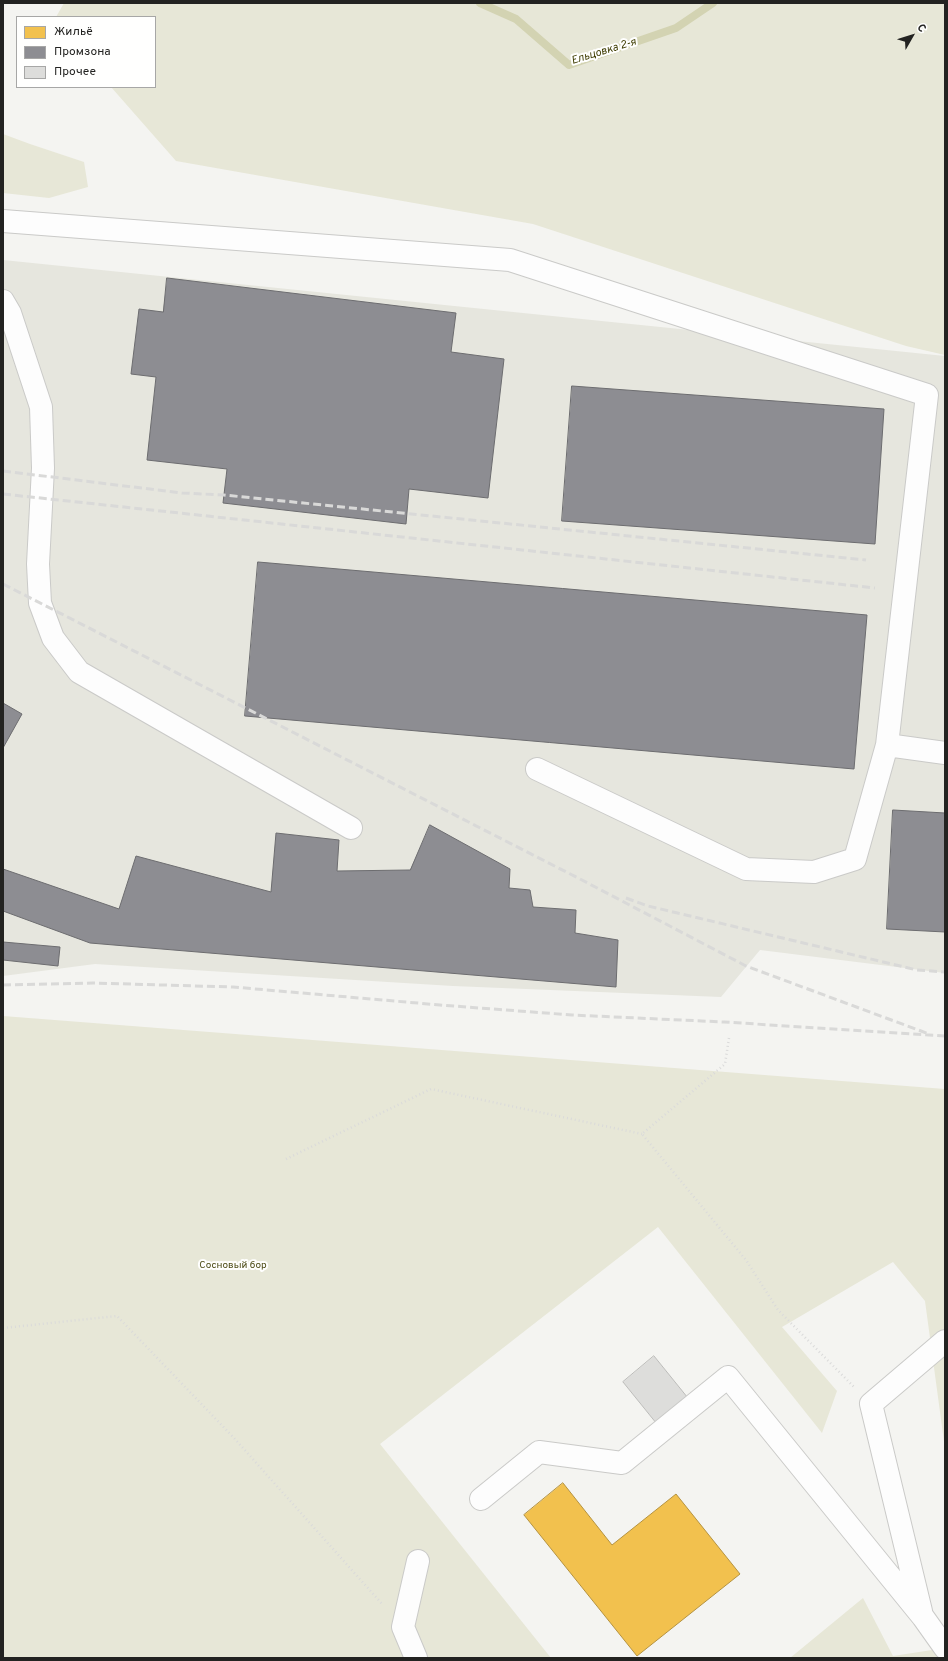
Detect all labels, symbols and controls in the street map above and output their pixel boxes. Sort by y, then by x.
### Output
legend [16,16,156,88]
north arrow [892,16,932,56]
text: С [914,21,929,36]
text: Жильё [54,24,93,40]
water label: Ельцовка 2-я [570,36,638,68]
text: Промзона [54,44,111,60]
text: Прочее [54,64,96,80]
park label: Сосновый бор [199,1260,267,1272]

